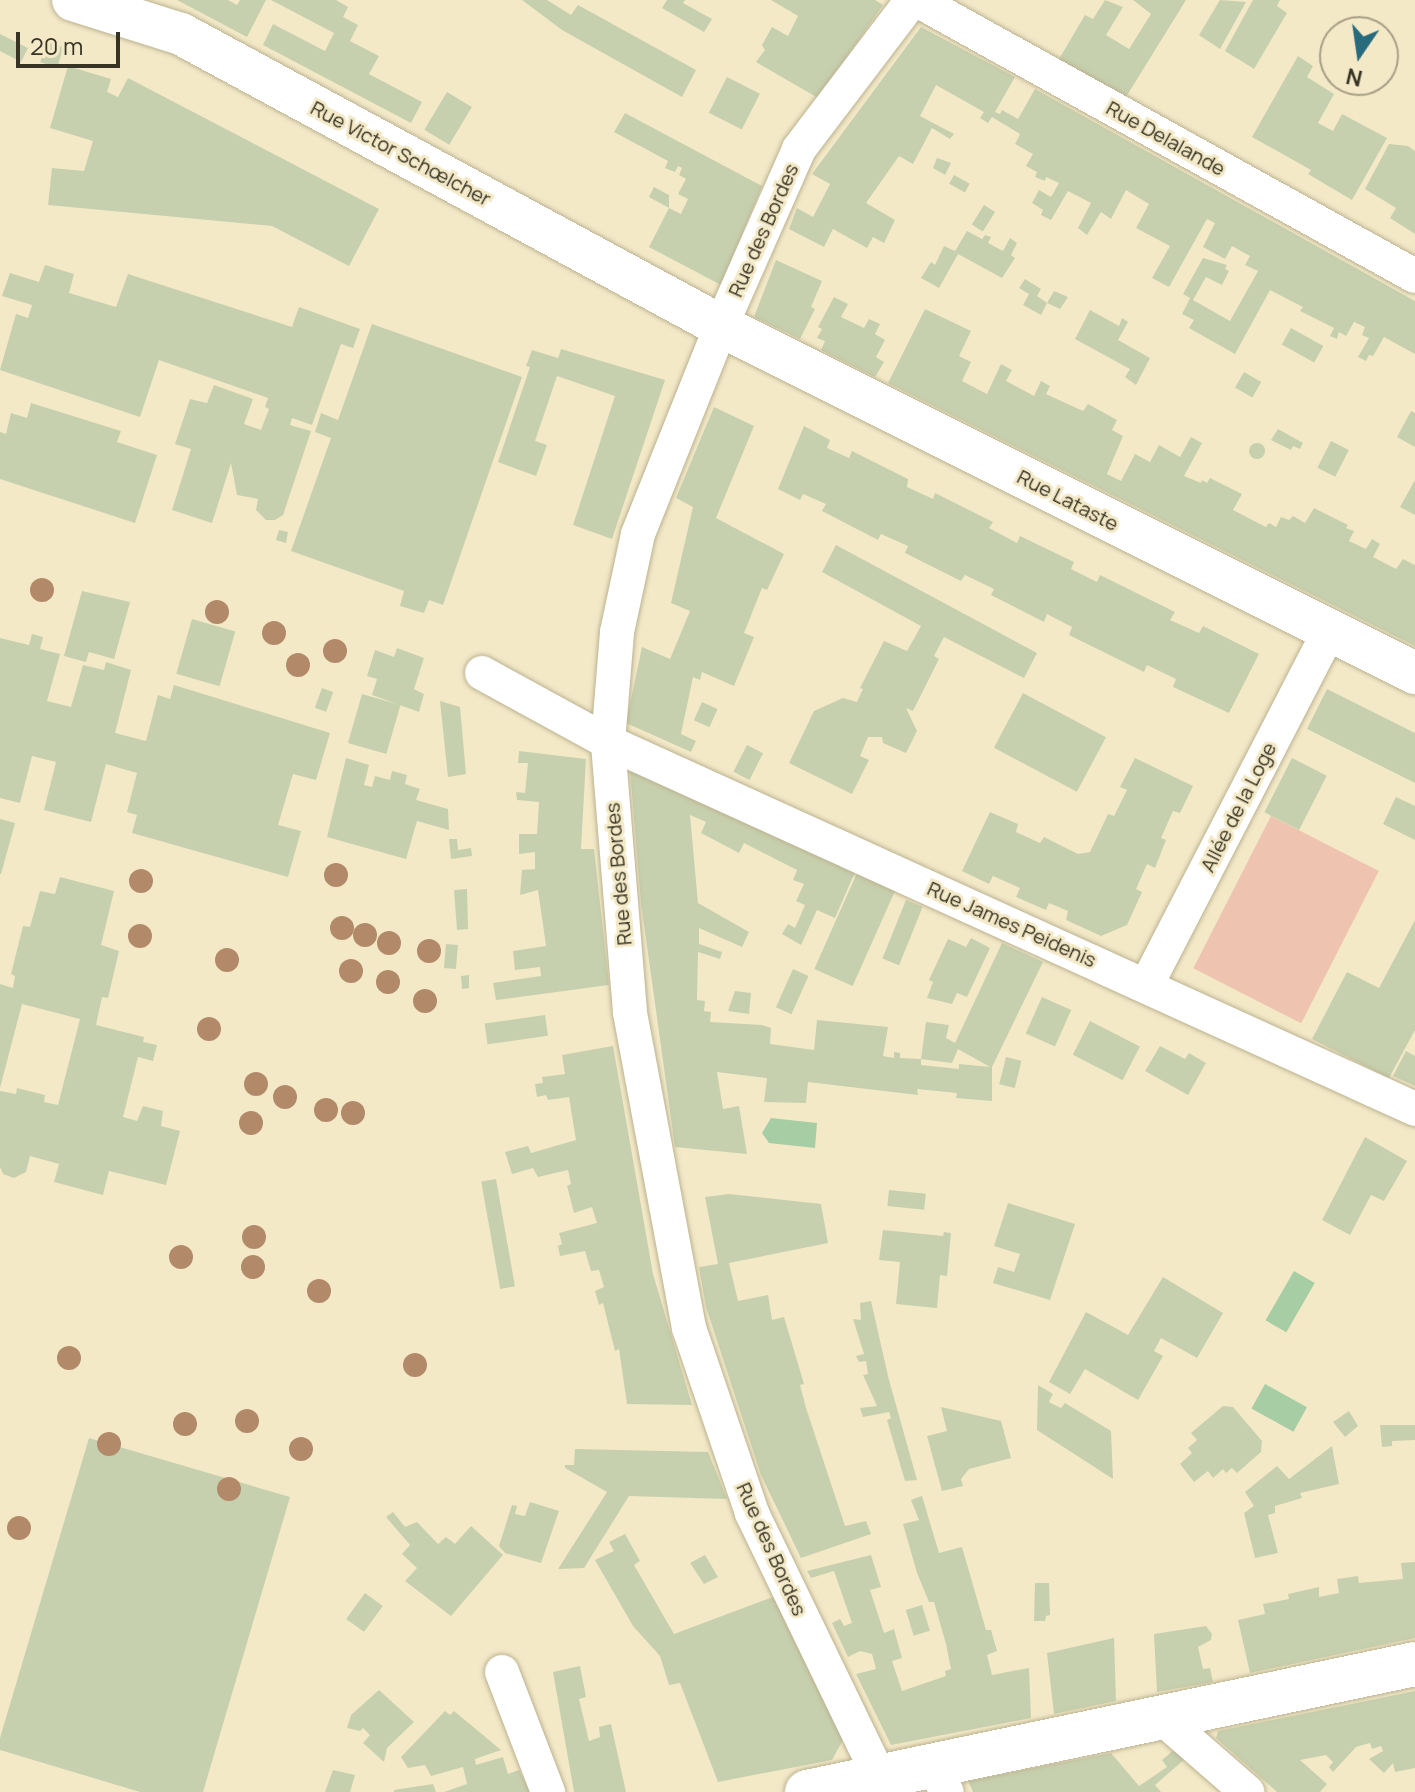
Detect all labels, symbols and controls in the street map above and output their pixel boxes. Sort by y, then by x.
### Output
scale bar [20,16,124,66]
north arrow [1319,16,1399,96]
text: 20 m [30,29,83,62]
text: N [1343,61,1365,94]
street label: Rue Victor Schœlcher [307,95,495,211]
street label: Rue Delalande [1102,95,1230,181]
street label: Rue des Bordes [723,160,803,300]
street label: Rue Lataste [1013,464,1123,536]
street label: Allée de la Loge [1195,738,1281,876]
street label: Rue des Bordes [600,802,636,946]
street label: Rue James Peidenis [924,876,1100,972]
street label: Rue des Bordes [732,1479,812,1619]

